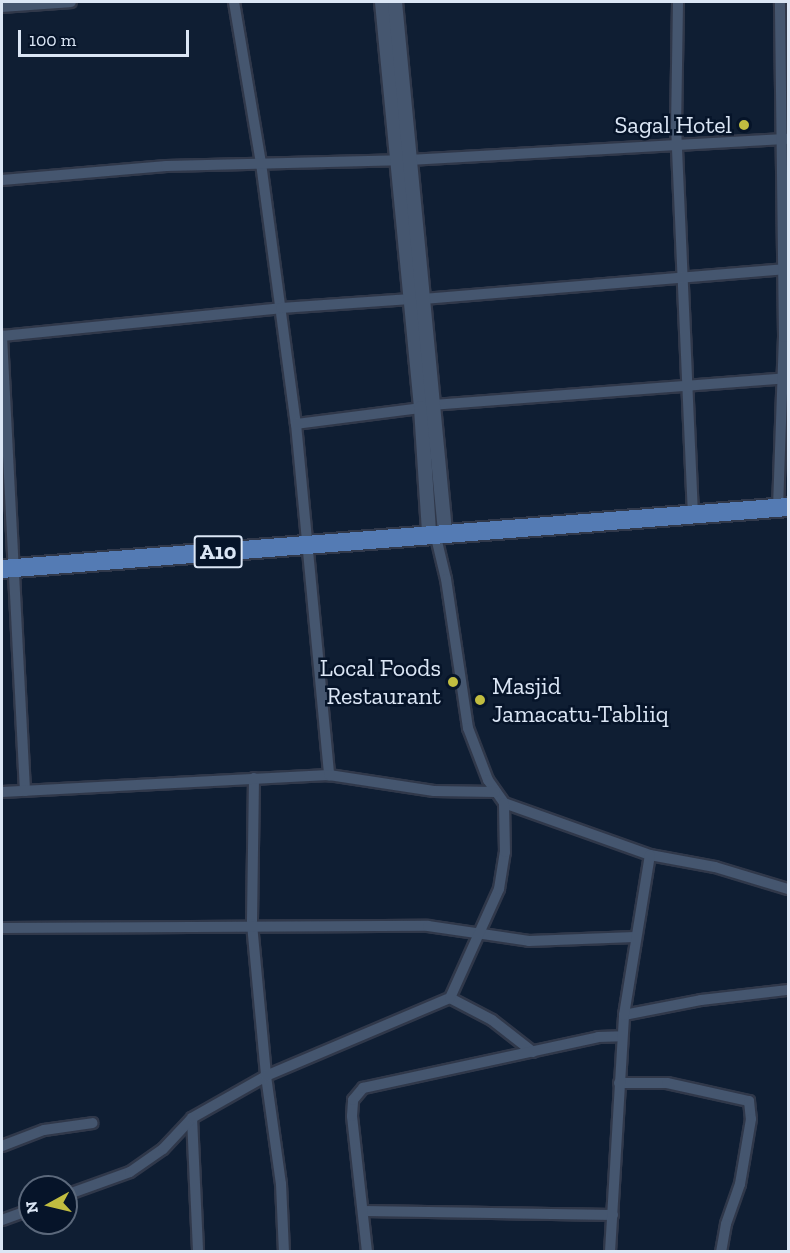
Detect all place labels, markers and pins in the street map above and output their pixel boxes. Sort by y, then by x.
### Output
place label: Sagal Hotel [615,111,732,139]
marker: Sagal Hotel [737,118,751,132]
place label: Local Foods Restaurant [320,654,441,710]
place label: Masjid Jamacatu-Tabliiq [492,672,669,728]
marker: Local Foods Restaurant [446,675,460,689]
marker: Masjid Jamacatu-Tabliiq [473,693,487,707]

